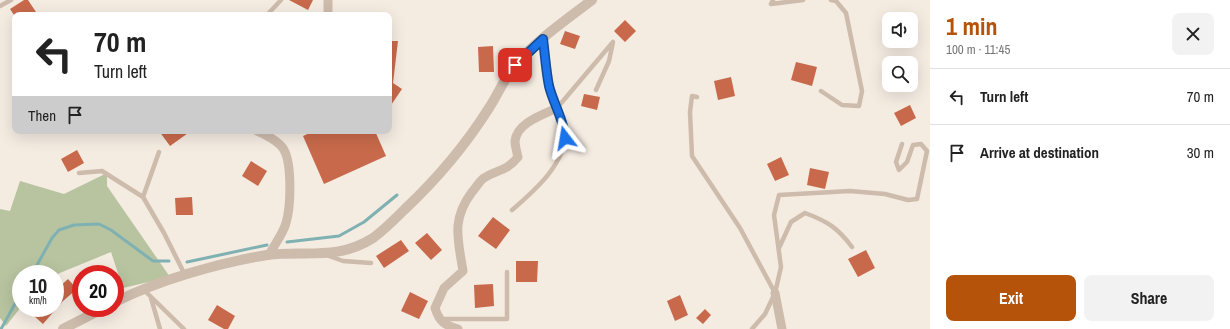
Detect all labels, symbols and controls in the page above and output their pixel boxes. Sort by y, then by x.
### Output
text: 1 min [946,10,997,42]
map controls [882,12,918,92]
button: sound [882,12,918,48]
button: close [1172,13,1214,55]
text: 70 m [94,23,146,61]
icon: left [28,28,80,80]
text: 100 m · 11:45 [946,41,1010,58]
pin [498,48,532,82]
icon: arrive [504,54,526,76]
button: search [882,56,918,92]
text: Turn left [94,59,147,84]
icon: left [946,86,968,108]
text: Turn left [980,86,1028,107]
text: 70 m [1187,86,1214,107]
icon: arrive [64,104,86,126]
text: Then [28,105,56,126]
position arrow [544,117,586,159]
icon: arrive [946,142,968,164]
text: Arrive at destination [980,142,1099,163]
text: 30 m [1187,142,1214,163]
speed limit sign: 20 [72,265,124,317]
text: 10 [29,272,47,299]
button: Exit [946,275,1076,321]
button: Share [1084,275,1214,321]
text: km/h [29,294,47,307]

